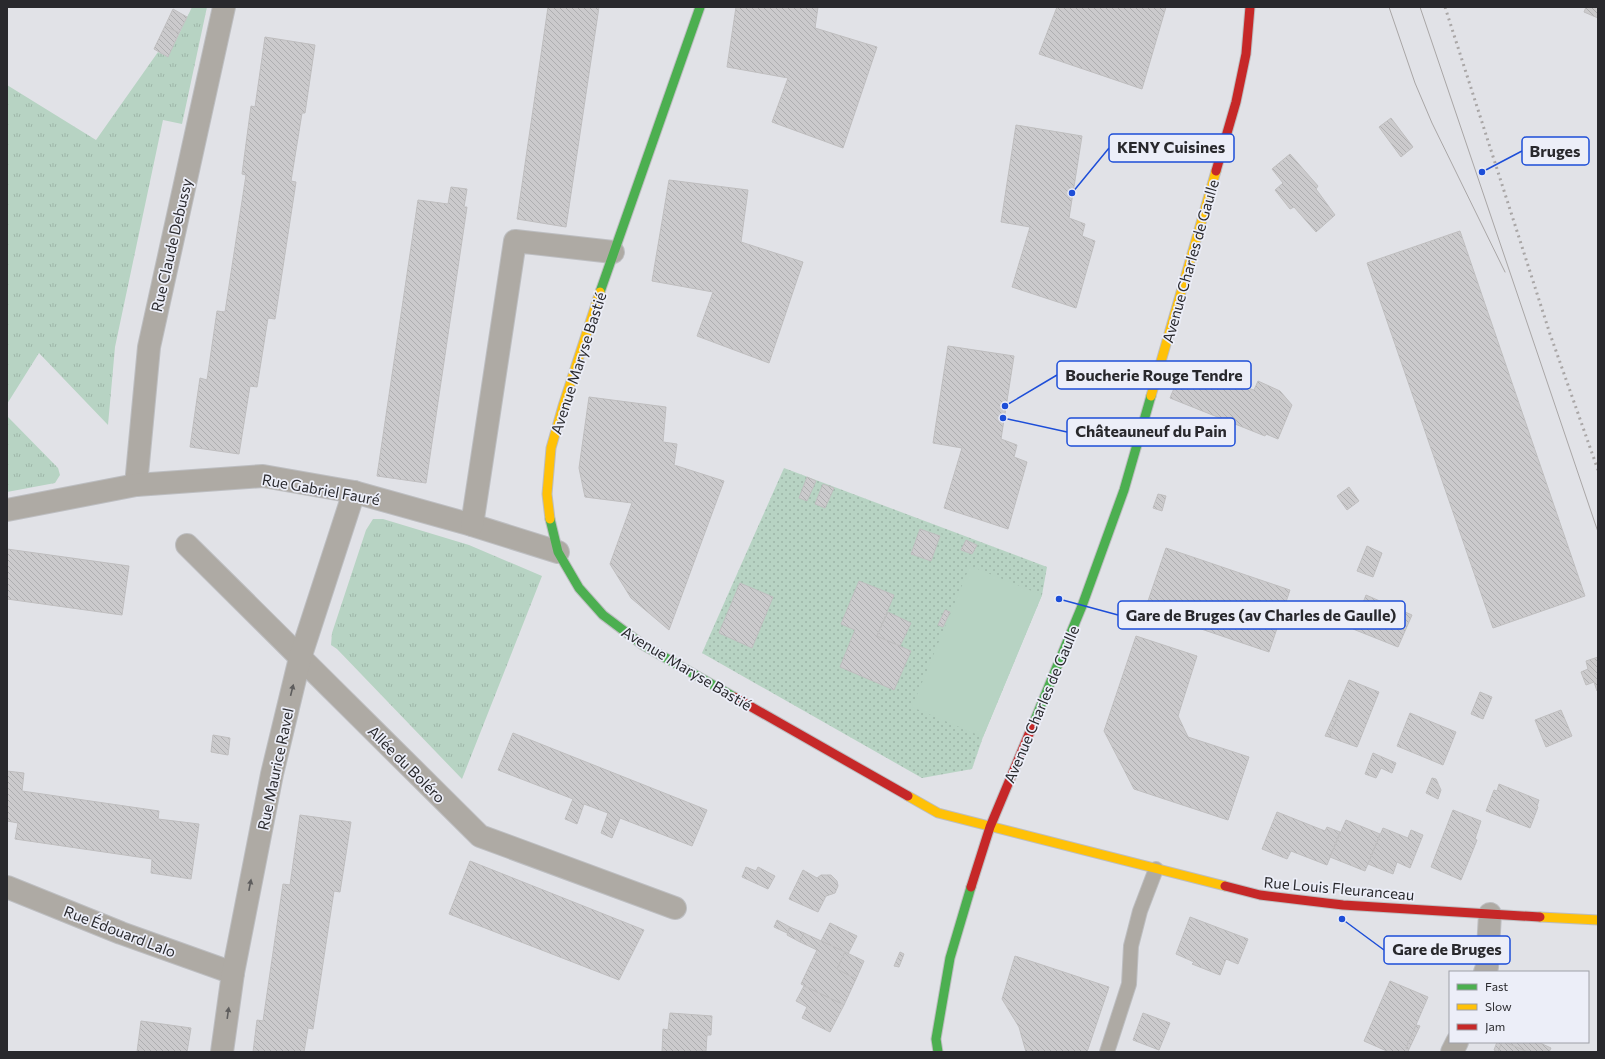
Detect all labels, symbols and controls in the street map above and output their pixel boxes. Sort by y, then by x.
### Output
callout: KENY Cuisines [1109,134,1234,162]
text: KENY Cuisines [1117,137,1225,156]
callout: Bruges [1522,137,1589,165]
text: Bruges [1530,141,1580,160]
street label: Rue Claude Debussy [147,176,195,313]
street label: Avenue Charles de Gaulle [1158,177,1222,345]
street label: Avenue Maryse Bastié [547,290,610,436]
callout: Boucherie Rouge Tendre [1057,361,1251,389]
text: Boucherie Rouge Tendre [1065,365,1243,384]
callout: Châteauneuf du Pain [1067,418,1235,446]
text: Châteauneuf du Pain [1075,421,1227,440]
street label: Rue Gabriel Fauré [261,470,381,508]
callout: Gare de Bruges (av Charles de Gaulle) [1118,601,1405,629]
text: Gare de Bruges (av Charles de Gaulle) [1126,605,1396,624]
street label: Avenue Maryse Bastié [619,622,755,714]
street label: Avenue Charles de Gaulle [1000,623,1082,785]
one-way arrow [289,684,295,696]
street label: Rue Maurice Ravel [253,706,297,832]
street label: Allée du Boléro [365,722,449,806]
street label: Rue Louis Fleuranceau [1263,872,1415,904]
one-way arrow [248,879,254,892]
street label: Rue Édouard Lalo [62,900,179,961]
callout: Gare de Bruges [1384,936,1510,964]
text: Gare de Bruges [1392,939,1502,958]
legend [1449,971,1589,1043]
text: Fast [1485,979,1508,993]
text: Slow [1485,999,1512,1013]
one-way arrow [225,1007,231,1019]
text: Jam [1485,1019,1505,1034]

